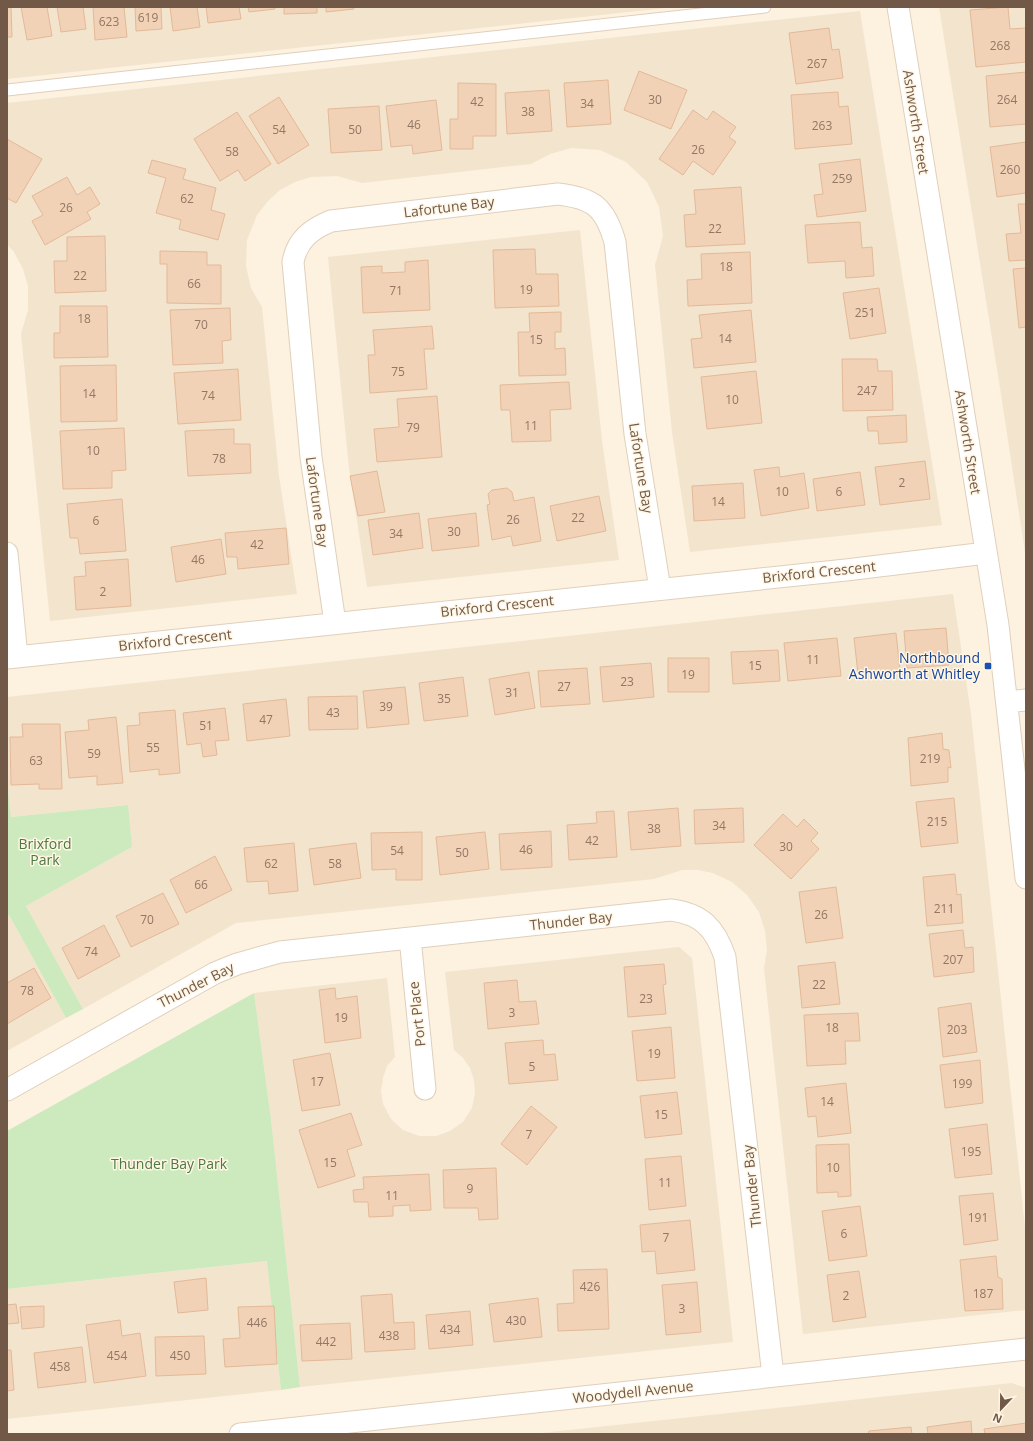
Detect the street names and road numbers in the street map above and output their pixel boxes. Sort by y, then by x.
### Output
street label: Ashworth Street [899,68,934,175]
street label: Lafortune Bay [402,191,496,222]
street label: Ashworth Street [951,388,986,495]
street label: Lafortune Bay [625,421,658,516]
street label: Lafortune Bay [302,455,333,550]
street label: Brixford Crescent [761,556,877,587]
street label: Brixford Crescent [439,590,555,621]
street label: Brixford Crescent [117,624,233,655]
street label: Thunder Bay [529,907,614,934]
street label: Thunder Bay [154,957,238,1012]
street label: Port Place [404,980,429,1048]
street label: Thunder Bay [738,1143,765,1228]
street label: Woodydell Avenue [572,1376,694,1407]

